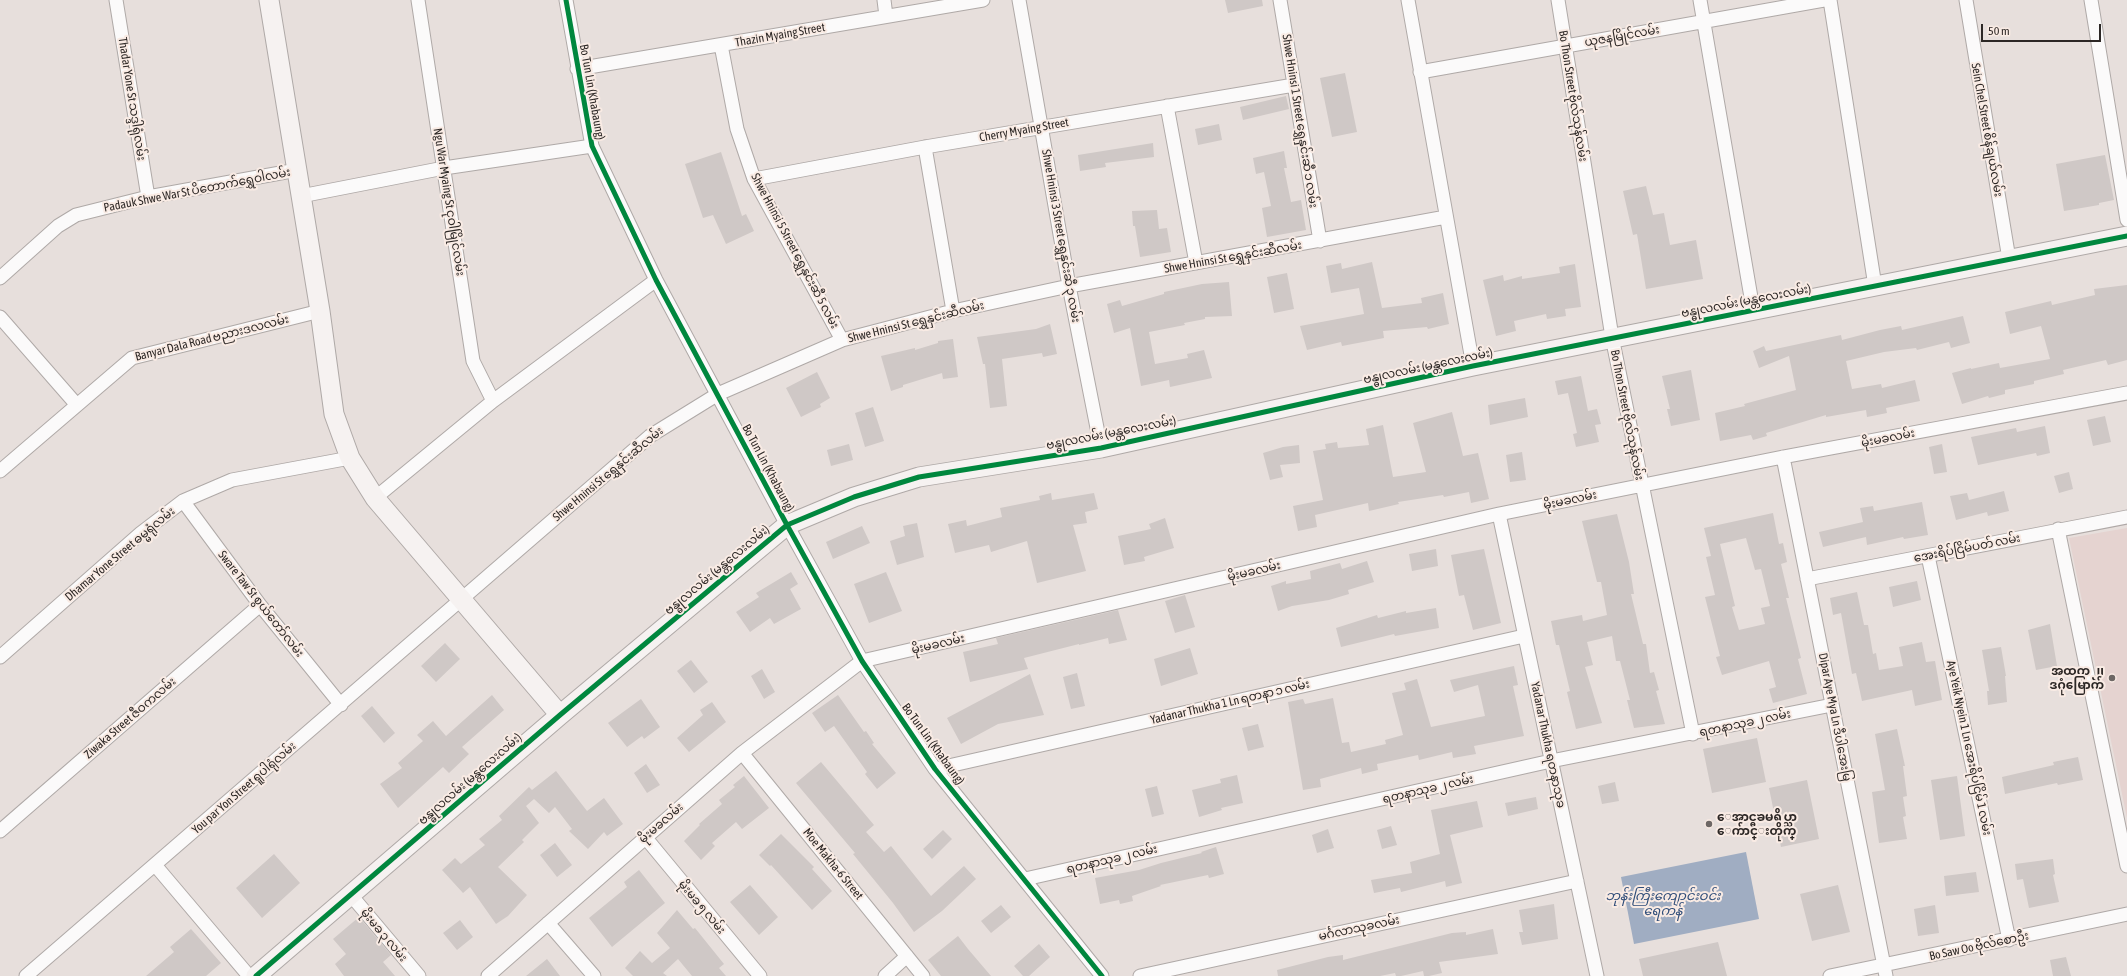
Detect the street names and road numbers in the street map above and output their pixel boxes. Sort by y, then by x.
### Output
street label: Thazin Myaing Street [734,20,826,50]
street label: ယုဇနမြိုင်လမ်း [1583,22,1661,50]
street label: Bo Thon Street ဗိုလ်သုန်လမ်း [1556,29,1590,163]
street label: Shwe Hninsi 1 Street ရွှေနှင်းဆီ ၁ လမ်း [1279,33,1321,209]
street label: Thadar Yone St သဒ္ဒါရုံလမ်း [115,36,149,162]
street label: Bo Tun Lin (Khabaung) [577,43,607,141]
street label: Sein Chel Street စိန်ချယ်လမ်း [1968,62,2006,198]
street label: Cherry Myaing Street [978,115,1070,145]
street label: Ngu War Myaing St ငုဝါမြိုင်လမ်း [430,127,468,277]
street label: Shwe Hninsi 3 Street ရွှေနှင်းဆီ ၃ လမ်း [1039,148,1083,324]
street label: Padauk Shwe War St ပိတောက်ရွှေဝါလမ်း [102,165,292,215]
street label: Shwe Hninsi 5 Street ရွှေနှင်းဆီ 5 လမ်း [748,171,842,331]
street label: Shwe Hninsi St ရွှေနှင်းဆီလမ်း [1163,238,1303,276]
street label: ဗန္ဓုလလမ်း (မန္တလေးလမ်း) [1680,281,1812,321]
street label: Shwe Hninsi St ရွှေနှင်းဆီလမ်း [847,298,985,346]
street label: Banyar Dala Road ဗညားဒလလမ်း [134,312,290,364]
street label: ဗန္ဓုလလမ်း (မန္တလေးလမ်း) [1362,345,1494,387]
street label: Bo Thon Street ဗိုလ်သုန်လမ်း [1607,349,1647,481]
street label: ဗန္ဓုလလမ်း (မန္တလေးလမ်း) [1045,413,1177,453]
street label: Bo Tun Lin (Khabaung) [739,422,797,514]
street label: Shwe Hninsi St ရွှေနှင်းဆီလမ်း [550,424,666,524]
street label: မိုးမခလမ်း [1860,426,1916,450]
street label: မိုးမခလမ်း [1542,487,1598,513]
street label: Dhamar Yone Street ဓမ္မရုံလမ်း [62,504,178,604]
street label: ဗန္ဓုလလမ်း (မန္တလေးလမ်း) [662,522,772,618]
street label: အေးရိပ်ငြိမ်ပတ် လမ်း [1912,531,2022,565]
street label: Sware Taw St စွယ်တော်လမ်း [215,548,307,660]
street label: မိုးမခလမ်း [1226,558,1282,584]
street label: မိုးမခလမ်း [910,631,966,657]
street label: Dipar Aye Mya Ln ဒီပါအေးမြ [1816,652,1854,782]
street label: Aye Yeik Nyein 1 Ln အေးရိပ်ငြိမ် 1 လမ်း [1943,659,1995,837]
street label: Ziwaka Street ဇီဝကလမ်း [81,674,179,762]
street label: Yadanar Thukha 1 Ln ရတနာ ၁ လမ်း [1149,677,1311,727]
street label: Yadanar Thukha ရတနာသုခ [1528,681,1568,809]
street label: Bo Tun Lin (Khabaung) [899,701,967,787]
street label: ရတနာသုခ ၂ လမ်း [1698,706,1792,740]
street label: ဗန္ဓုလလမ်း (မန္တလေးလမ်း) [415,730,525,828]
street label: You par Yon Street ရူပါရုံလမ်း [189,739,299,837]
street label: ရတနာသုခ ၂ လမ်း [1381,772,1475,806]
street label: မိုးမခလမ်း [636,800,686,846]
street label: Moe Makha-6 Street [800,825,866,903]
street label: ရတနာသုခ ၂ လမ်း [1065,842,1159,876]
street label: မိုးမခ ၅ လမ်း [675,877,729,937]
street label: မိုးမခ ၃ လမ်း [358,905,410,965]
street label: မင်္ဂလာသုခလမ်း [1317,912,1401,944]
street label: Bo Saw Oo ဗိုလ်စောဦး [1928,928,2030,964]

